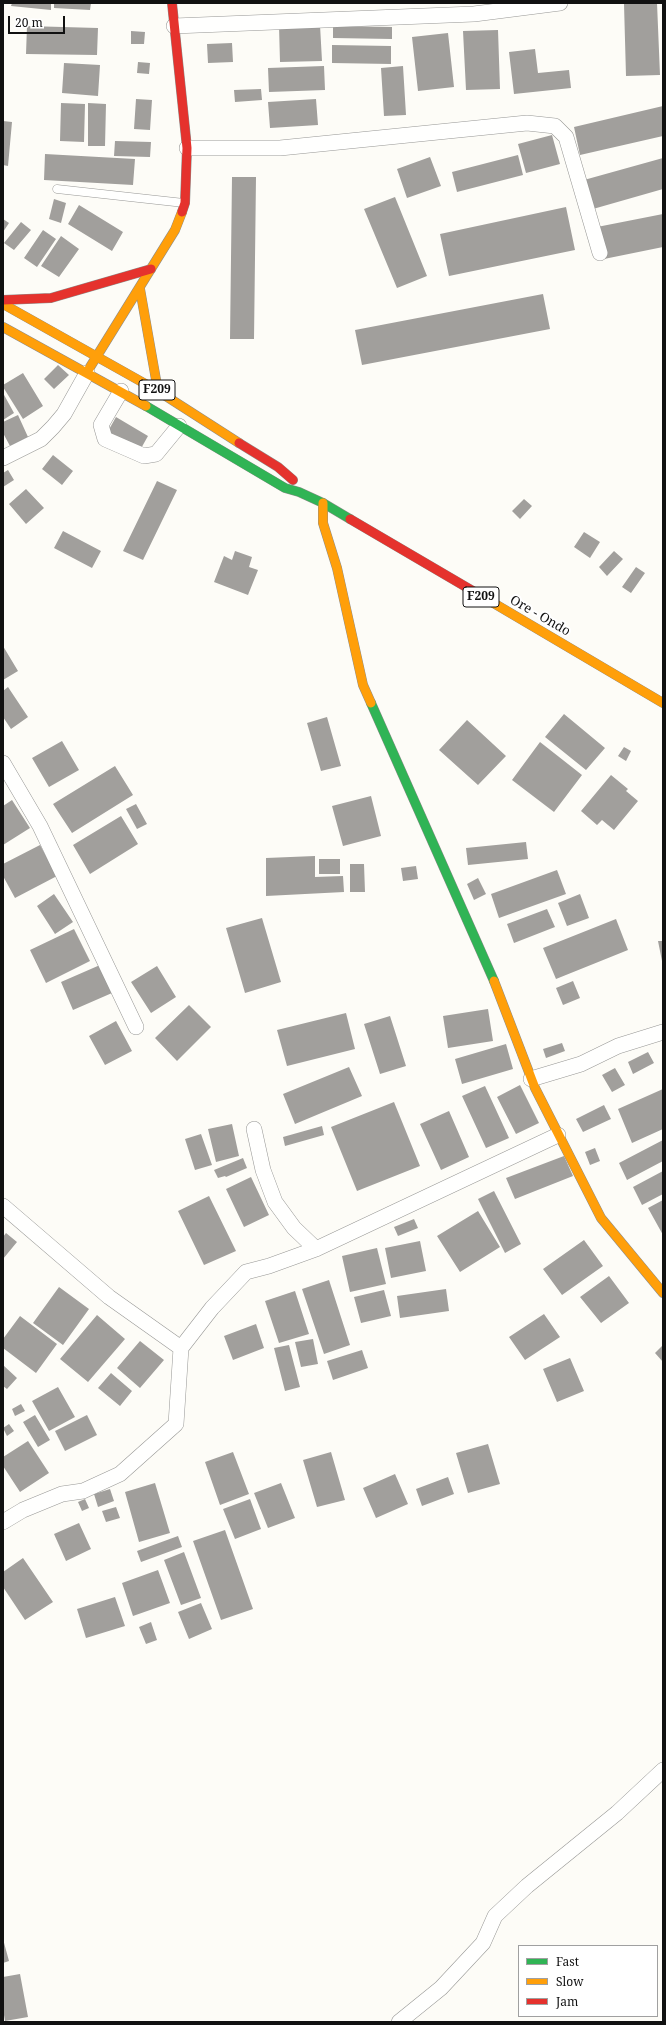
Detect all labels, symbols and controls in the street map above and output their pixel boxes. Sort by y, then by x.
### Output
scale bar [10,8,67,34]
text: 20 m [15,14,43,31]
road number: F209 [139,380,175,400]
road number: F209 [463,587,499,607]
street label: Ore - Ondo [507,592,573,640]
legend [518,1945,658,2017]
text: Fast [556,1953,579,1970]
text: Slow [556,1973,584,1990]
text: Jam [556,1993,578,2010]

